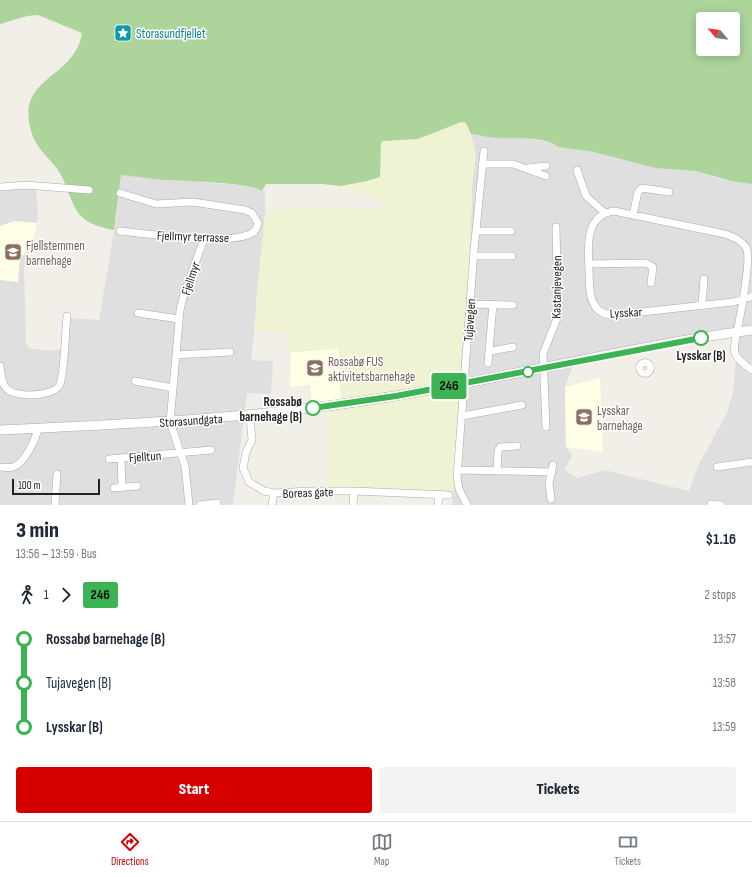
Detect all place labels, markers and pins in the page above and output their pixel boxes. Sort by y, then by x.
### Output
place icon: Storasundfjellet [113,23,133,43]
place label: Storasundfjellet [136,26,206,42]
place label: Fjellstemmen barnehage [26,238,85,269]
school or university icon: Fjellstemmen barnehage [3,242,23,262]
marker: Lysskar (B) [693,330,709,346]
place label: Lysskar (B) [676,348,726,364]
place label: Rossabø FUS aktivitetsbarnehage [328,354,415,385]
school or university icon: Rossabø FUS aktivitetsbarnehage [305,358,325,378]
unlabelled marker [522,366,534,378]
place label: Rossabø barnehage (B) [239,394,302,425]
marker: Rossabø barnehage (B) [305,400,321,416]
place label: Lysskar barnehage [597,403,643,434]
school or university icon: Lysskar barnehage [574,407,594,427]

